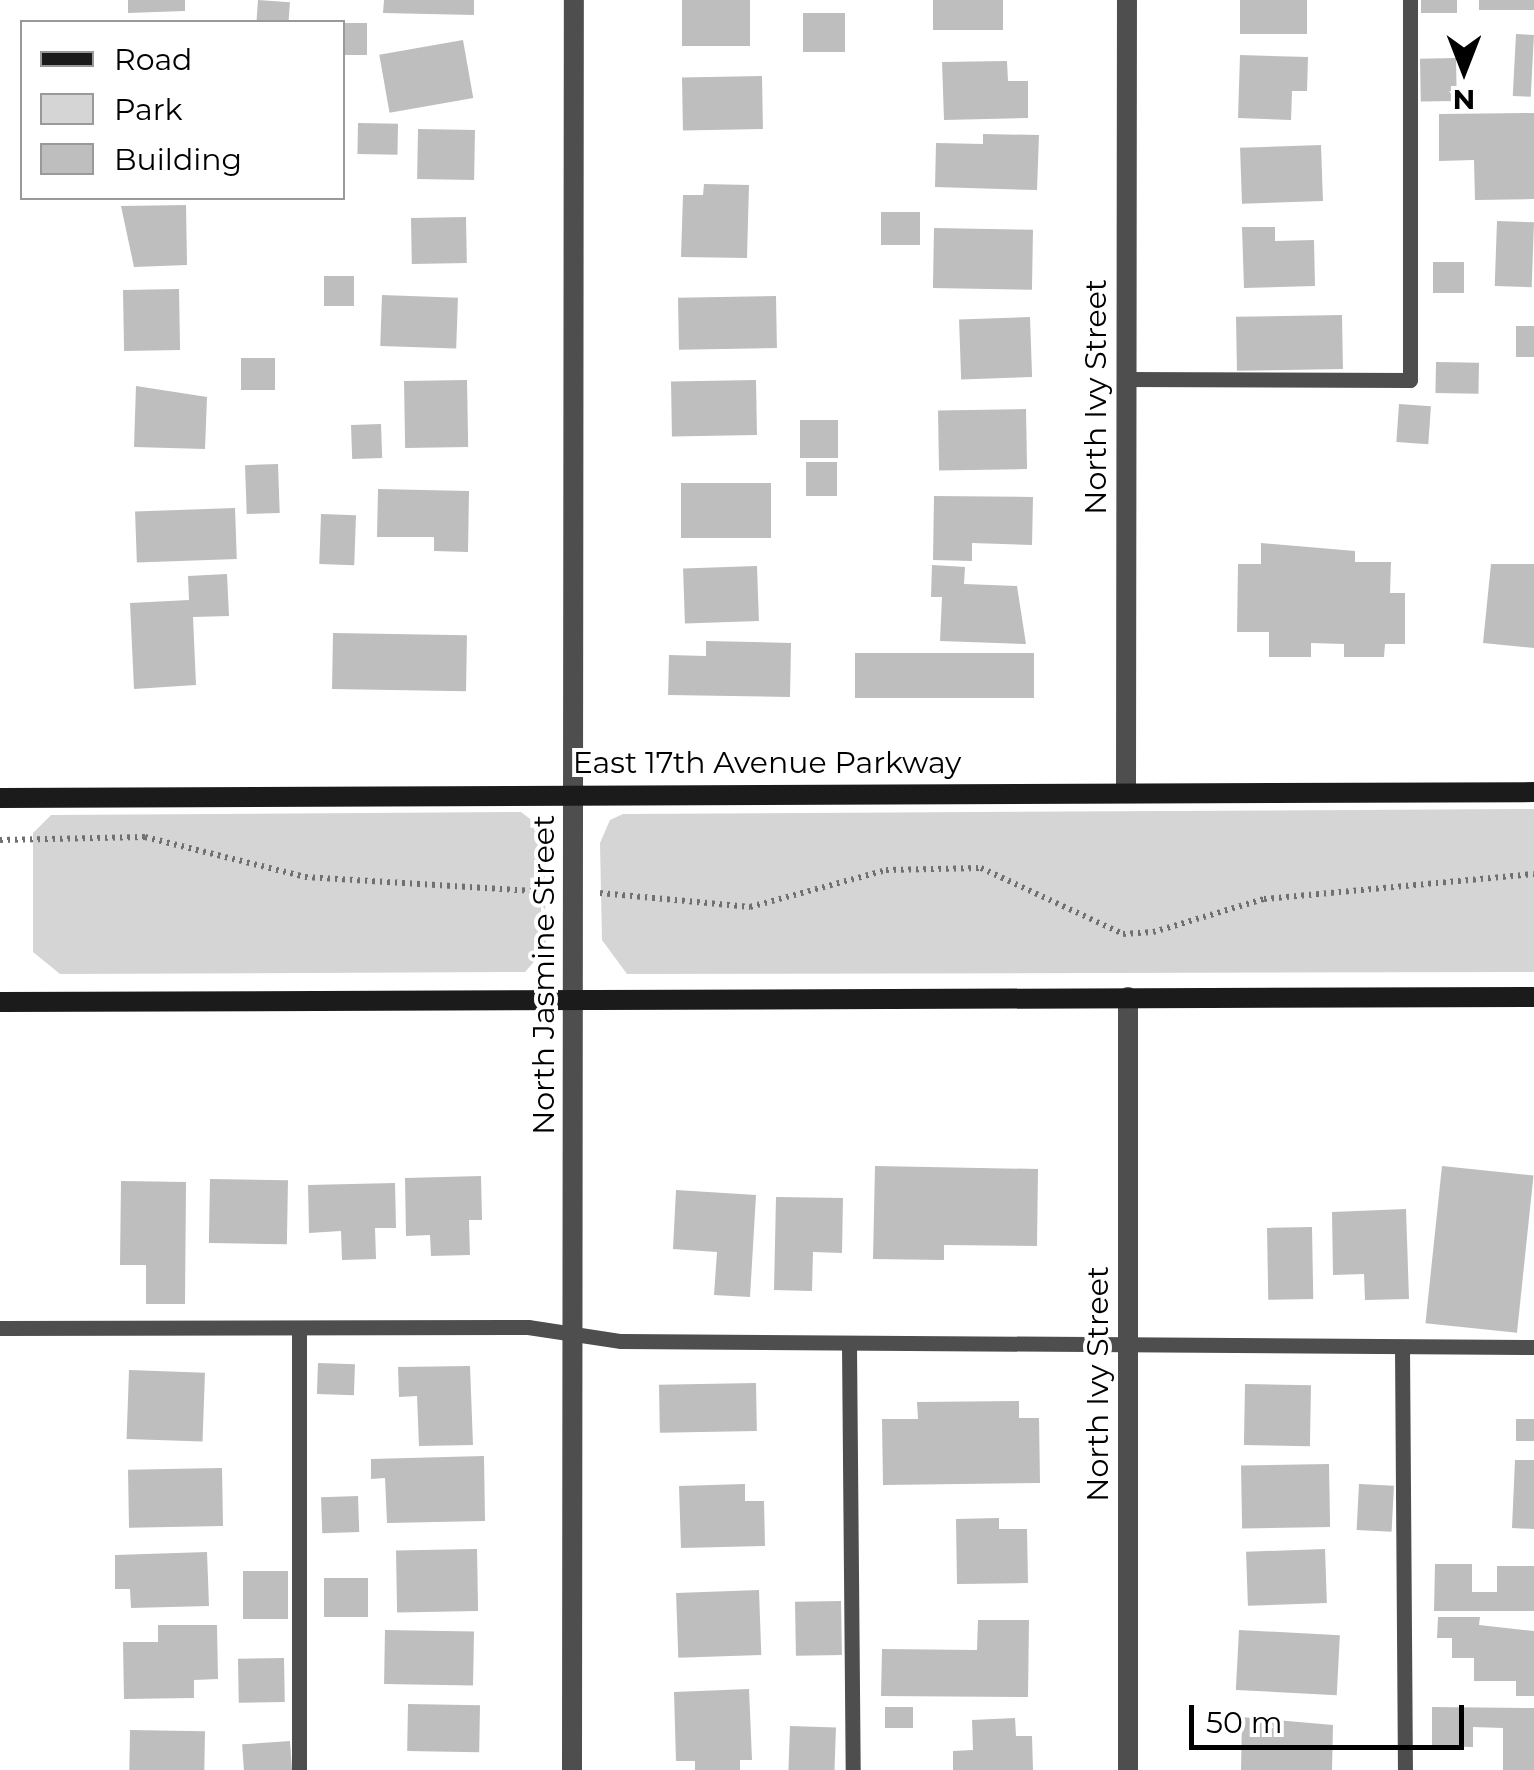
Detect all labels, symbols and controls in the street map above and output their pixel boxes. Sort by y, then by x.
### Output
legend [20,20,345,200]
north arrow [1414,20,1514,120]
text: Road [114,41,192,78]
text: N [1453,83,1475,117]
text: Park [114,91,183,128]
text: Building [114,141,242,178]
street label: North Ivy Street [1078,279,1114,515]
street label: East 17th Avenue Parkway [573,745,961,781]
street label: North Jasmine Street [526,815,562,1135]
street label: North Ivy Street [1080,1266,1116,1502]
scale bar [1194,1685,1469,1747]
text: 50 m [1206,1704,1283,1741]

